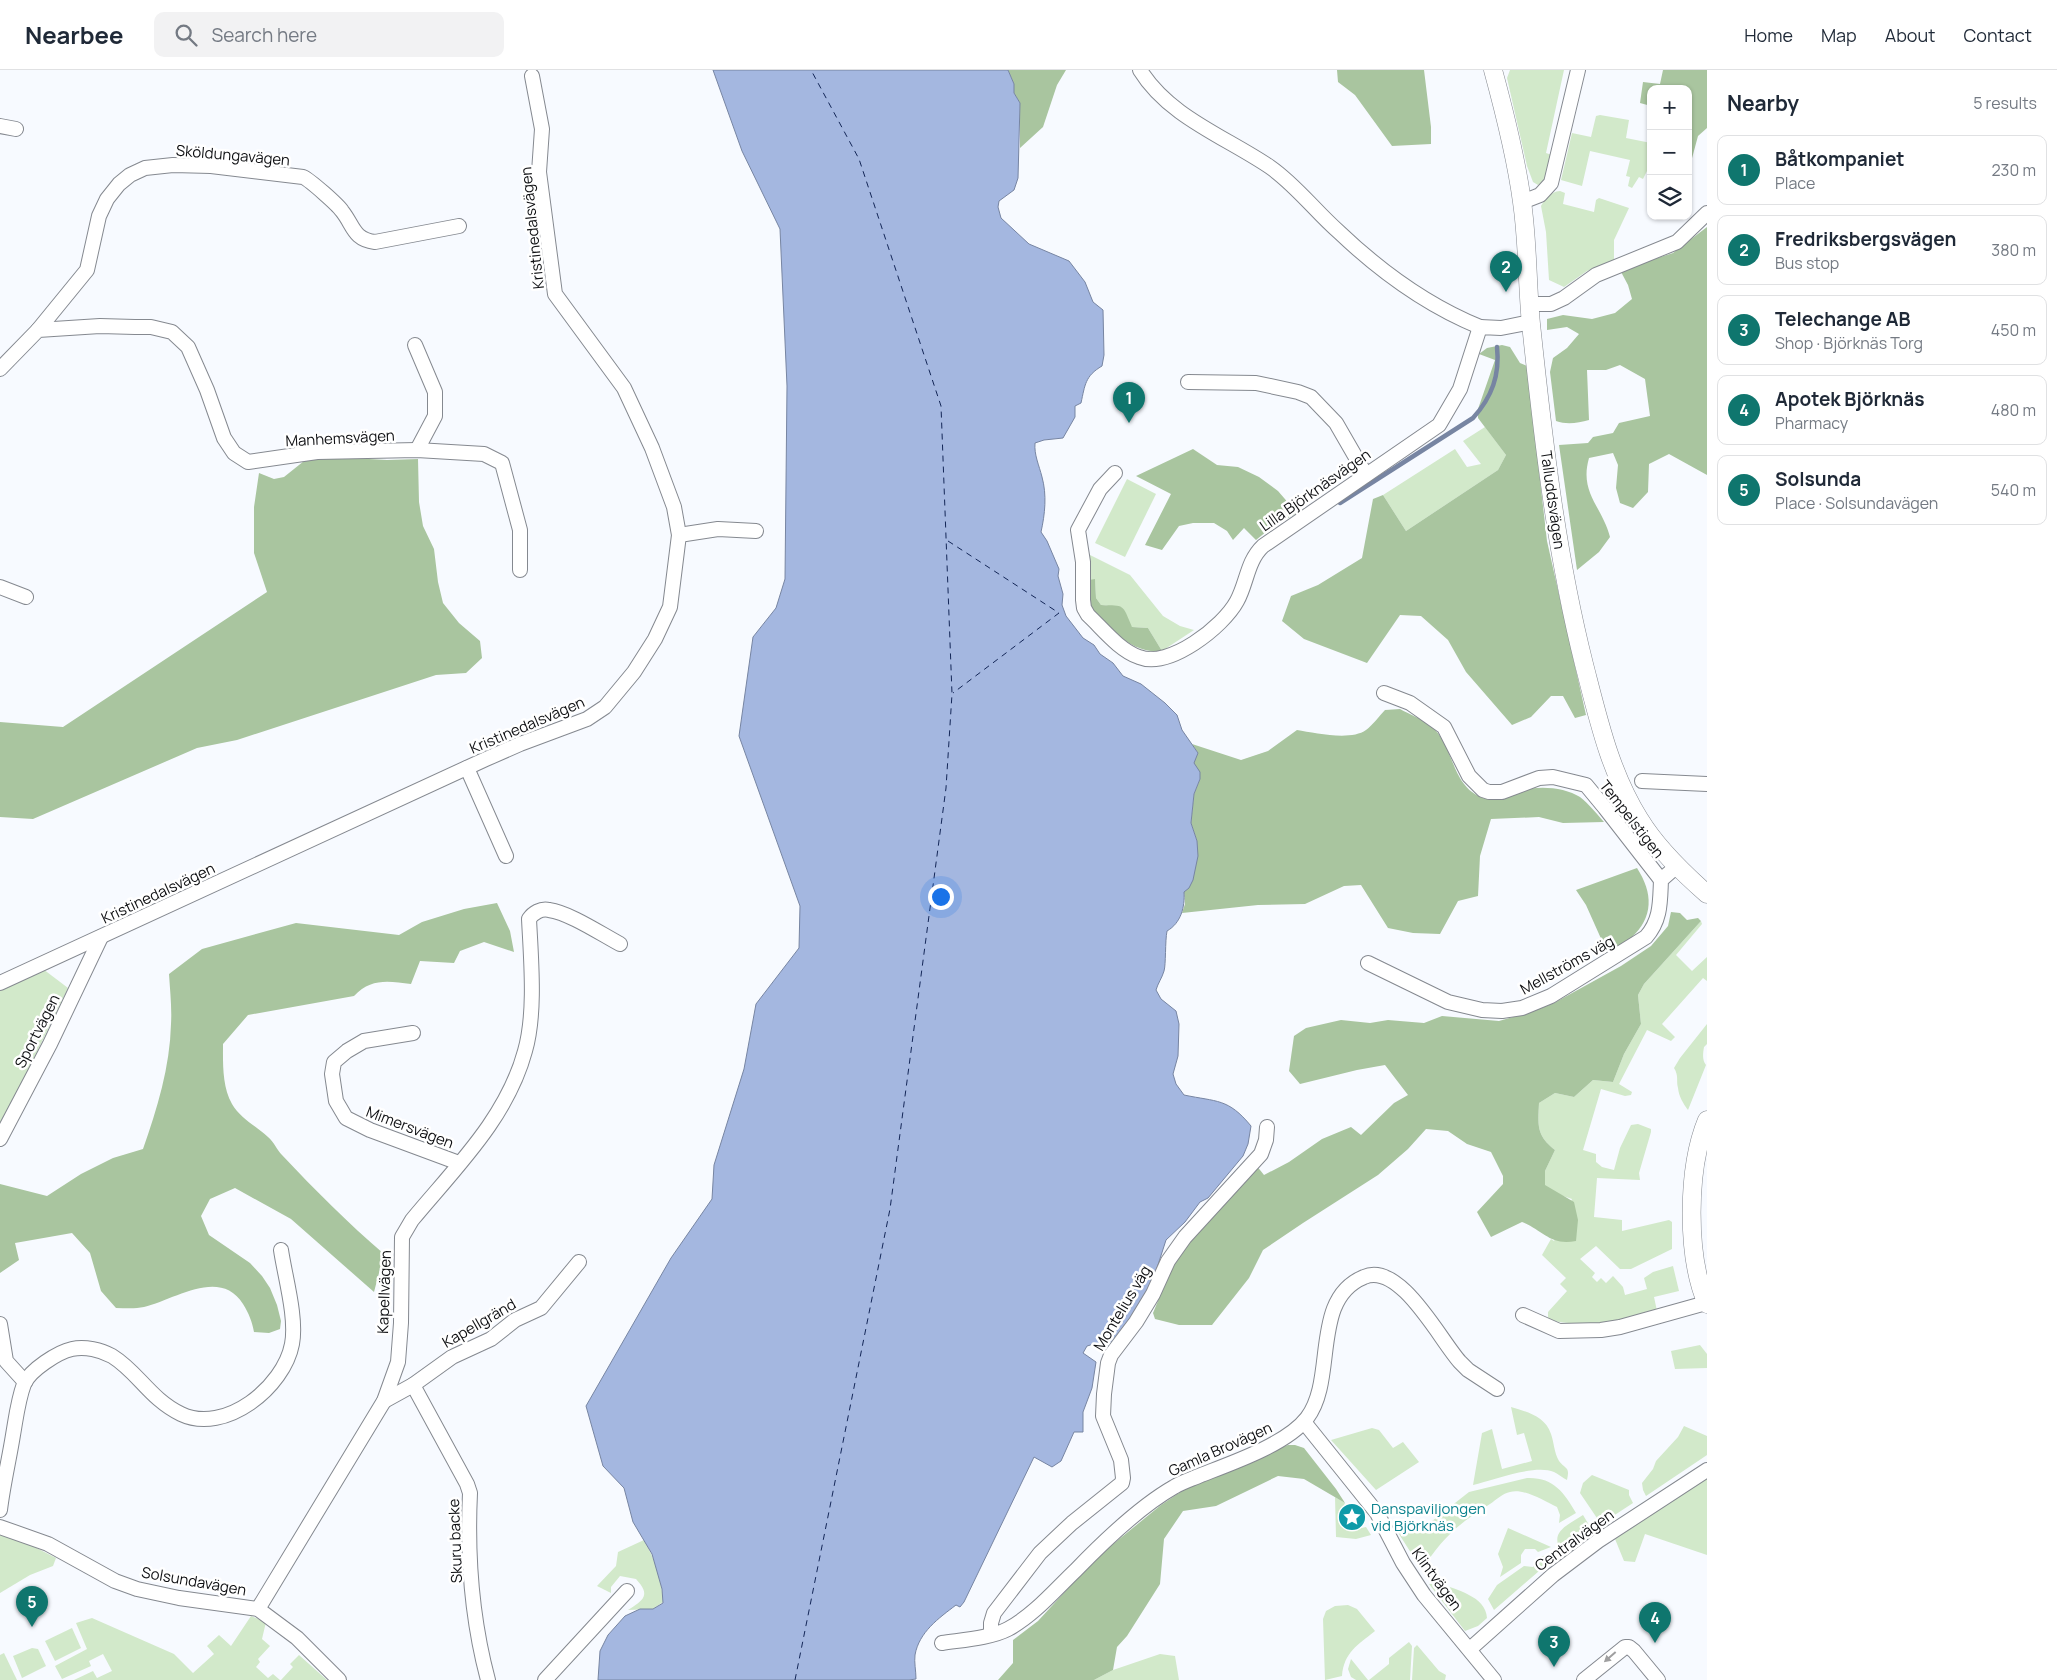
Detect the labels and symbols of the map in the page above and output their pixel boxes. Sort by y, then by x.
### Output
street label: Sköldungavägen [175,140,291,170]
street label: Kristinedalsvägen [515,166,549,290]
pin: 2 [1490,251,1522,292]
pin: 1 [1113,382,1145,423]
street label: Manhemsvägen [285,425,395,451]
street label: Lilla Björknäsvägen [1255,444,1375,536]
street label: Talluddsvägen [1536,449,1570,551]
street label: Kristinedalsvägen [466,691,588,759]
street label: Tempelstigen [1595,776,1669,863]
street label: Kristinedalsvägen [98,857,218,929]
your location [928,884,954,910]
street label: Mellströms väg [1516,931,1618,999]
street label: Sportvägen [9,990,65,1072]
street label: Mimersvägen [363,1101,457,1153]
street label: Kapellvägen [372,1250,396,1334]
street label: Montelius väg [1088,1261,1156,1355]
street label: Kapellgränd [438,1293,520,1353]
street label: Gamla Brovägen [1165,1417,1275,1481]
street label: Skuru backe [443,1498,467,1584]
place label: Danspaviljongen vid Björknäs [1371,1498,1486,1536]
place icon: Danspaviljongen vid Björknäs [1337,1502,1367,1532]
street label: Centralvägen [1530,1504,1618,1576]
street label: Klintvägen [1407,1543,1467,1615]
street label: Solsundavägen [140,1561,248,1601]
pin: 5 [16,1586,48,1627]
pin: 4 [1639,1602,1671,1643]
pin: 3 [1538,1626,1570,1667]
one-way arrow [1604,1652,1617,1663]

